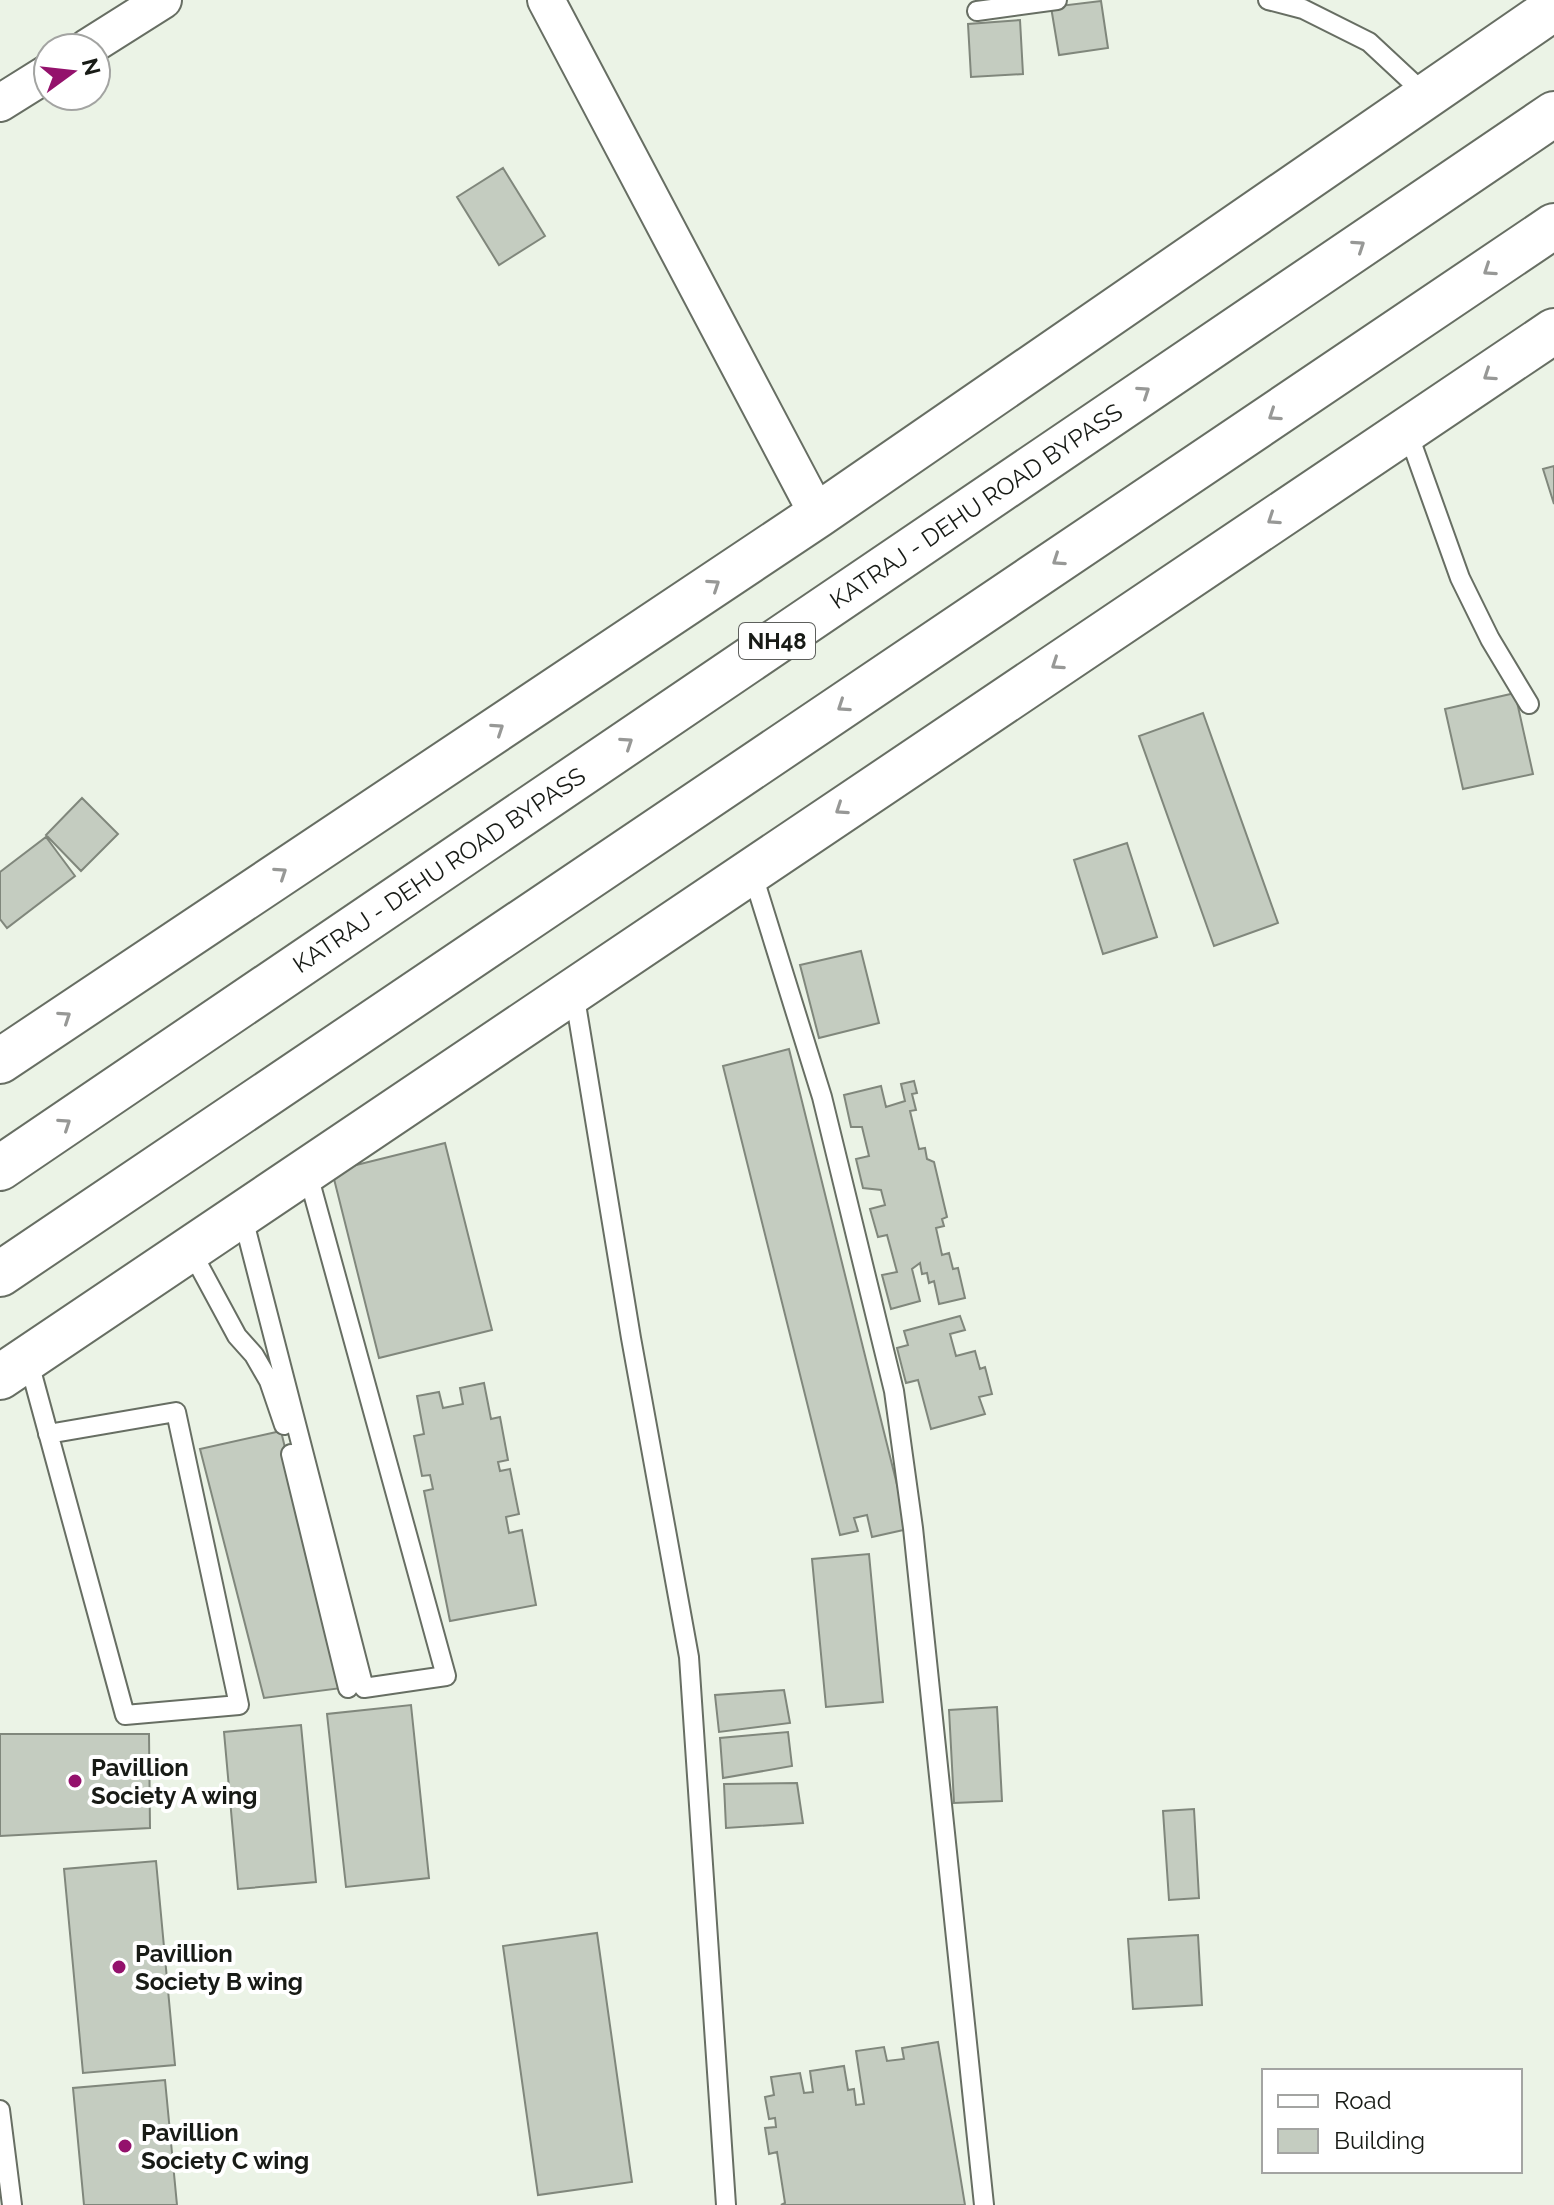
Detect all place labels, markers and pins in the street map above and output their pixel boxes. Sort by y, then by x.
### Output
place label: Pavillion Society A wing [91,1753,257,1810]
marker: Pavillion Society A wing [66,1772,84,1790]
place label: Pavillion Society B wing [135,1939,303,1996]
marker: Pavillion Society B wing [110,1958,128,1976]
place label: Pavillion Society C wing [141,2118,309,2175]
marker: Pavillion Society C wing [116,2137,134,2155]

